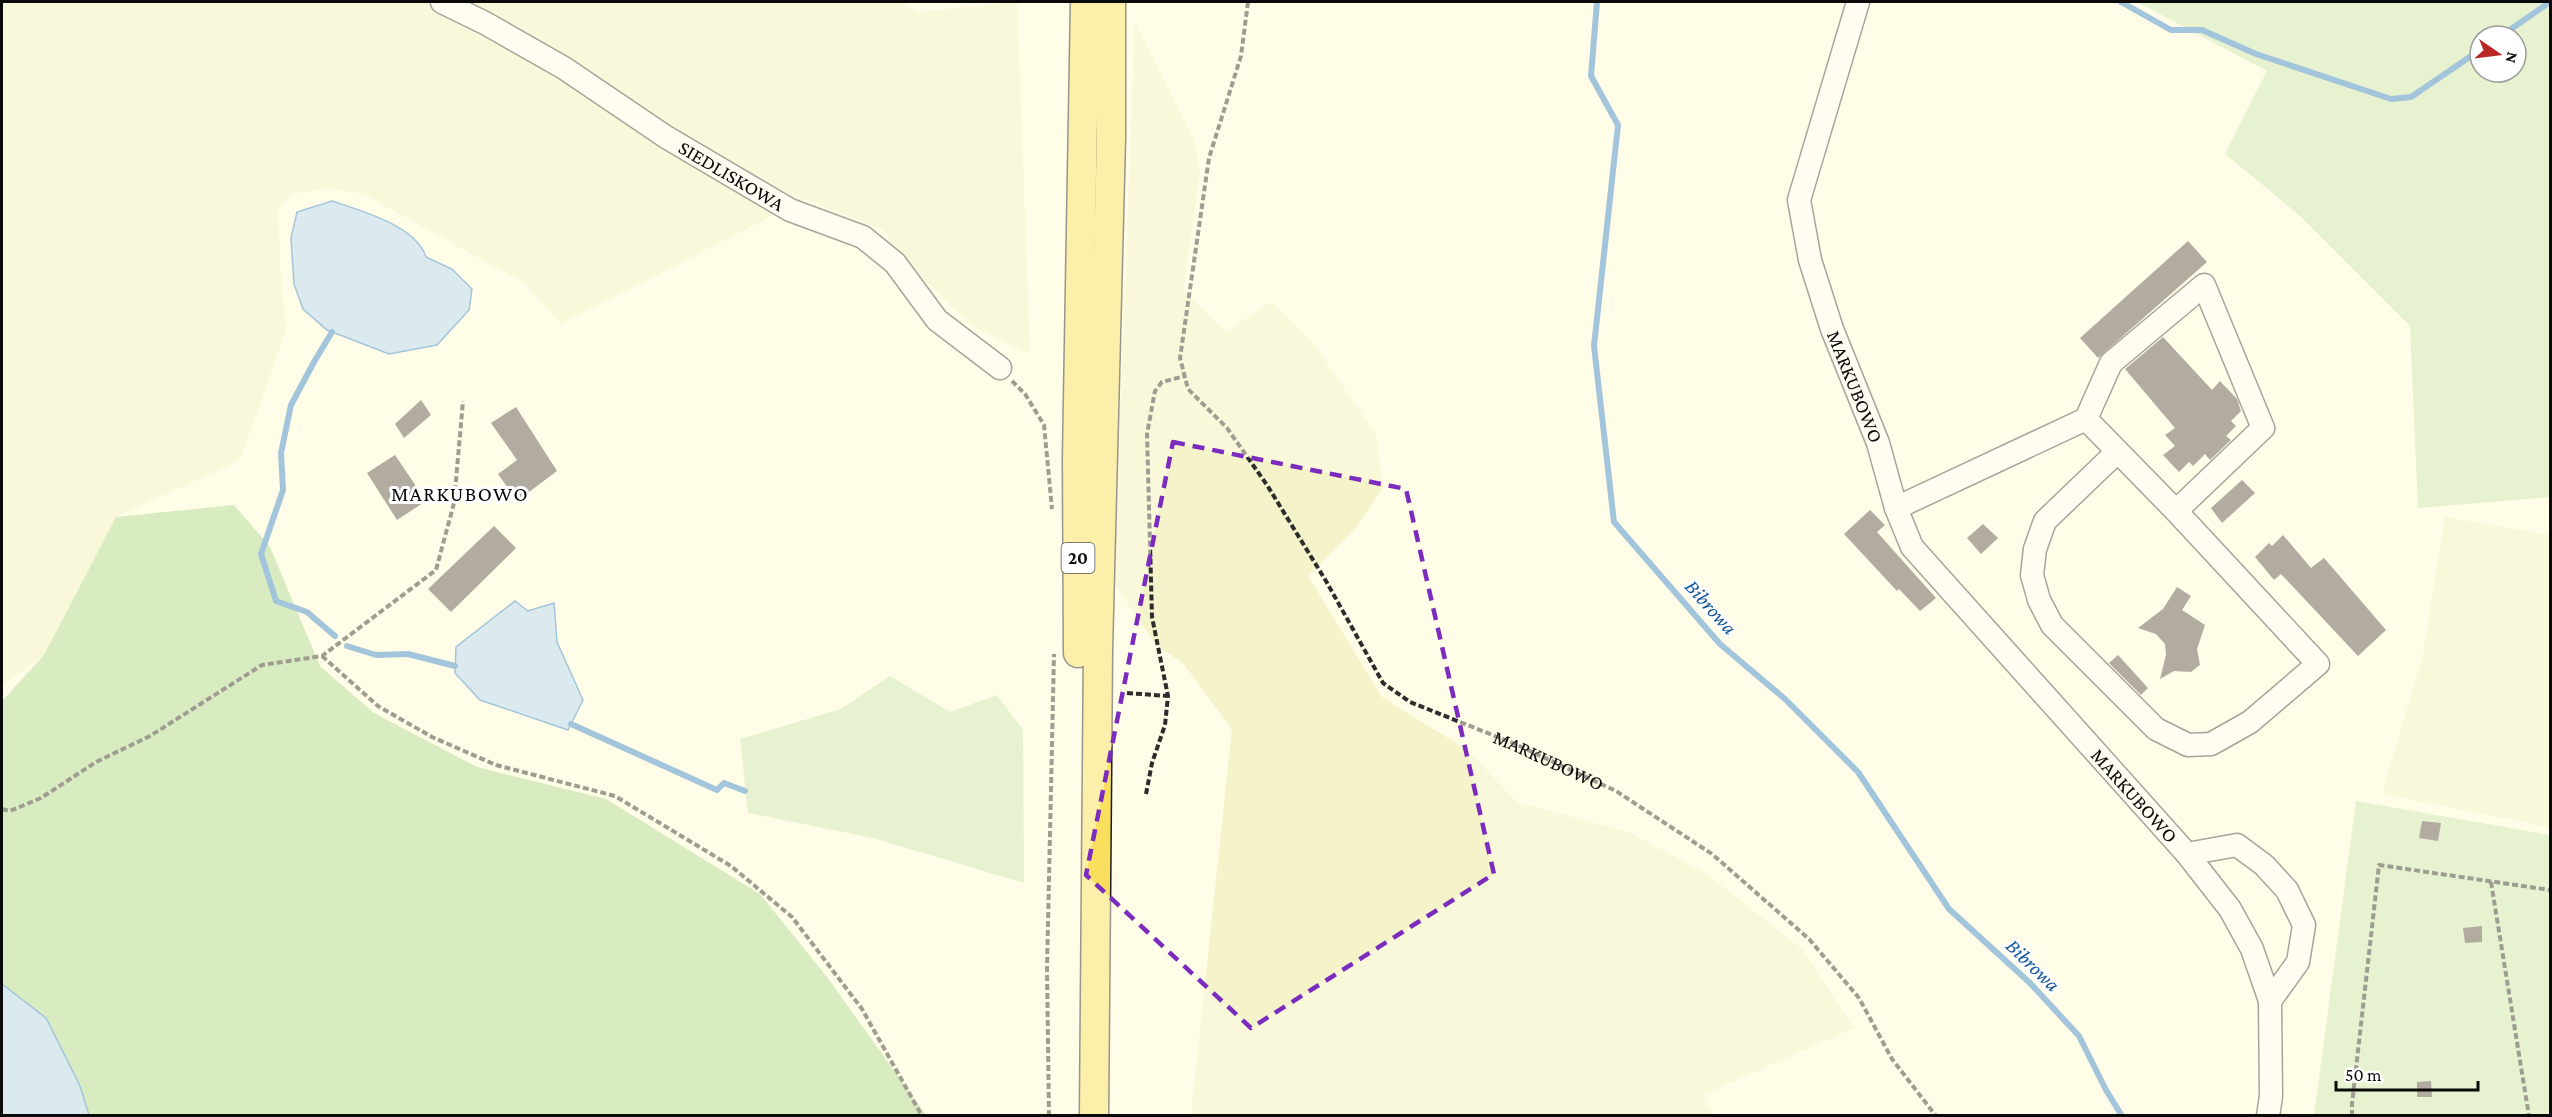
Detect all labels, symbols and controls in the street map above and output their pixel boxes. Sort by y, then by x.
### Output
north arrow [2468,24,2528,84]
text: N [2502,50,2522,65]
street label: SIEDLISKOWA [675,136,789,215]
street label: MARKUBOWO [1823,327,1888,446]
district label: MARKUBOWO [391,482,529,506]
road number: 20 [1062,543,1094,573]
water label: Bibrowa [1680,575,1742,640]
street label: MARKUBOWO [1490,726,1607,795]
street label: MARKUBOWO [2087,744,2182,847]
water label: Bibrowa [2001,934,2065,997]
scale bar [2336,1054,2478,1092]
text: 50 m [2345,1065,2382,1085]

